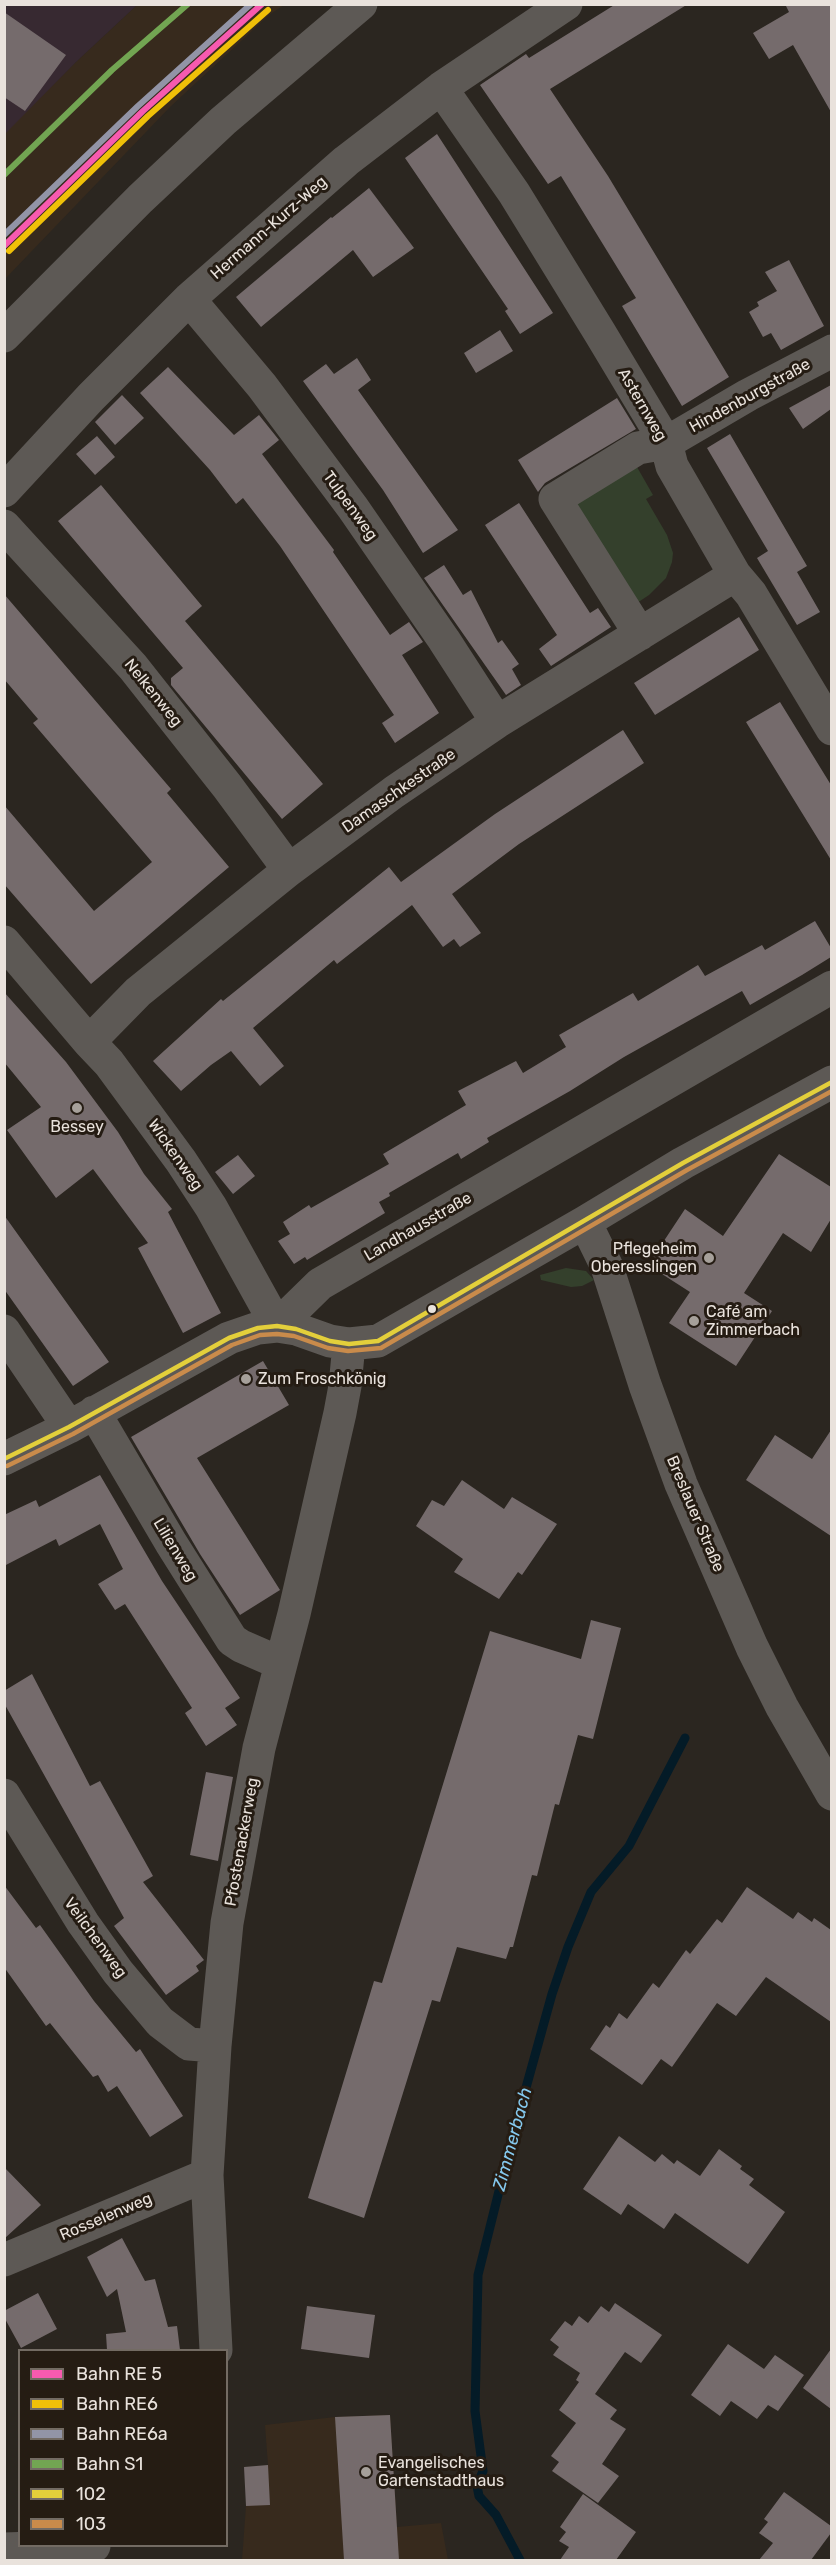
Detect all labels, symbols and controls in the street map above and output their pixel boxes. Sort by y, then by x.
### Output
street label: Hermann-Kurz-Weg [207,172,331,284]
street label: Hindenburgstraße [686,355,814,437]
street label: Asternweg [613,365,671,445]
street label: Tulpenweg [319,468,381,544]
street label: Nelkenweg [120,655,186,731]
street label: Damaschkestraße [339,745,459,837]
marker: Bessey [70,1101,84,1115]
street label: Wickenweg [143,1115,207,1195]
place label: Bessey [50,1117,104,1137]
street label: Landhausstraße [361,1188,475,1266]
place label: Pflegeheim Oberesslingen [591,1239,697,1277]
marker: Pflegeheim Oberesslingen [702,1251,716,1265]
place label: Café am Zimmerbach [706,1302,800,1340]
unlabelled marker [426,1303,438,1315]
marker: Café am Zimmerbach [687,1314,701,1328]
place label: Zum Froschkönig [258,1369,386,1389]
marker: Zum Froschkönig [239,1372,253,1386]
street label: Breslauer Straße [662,1453,728,1575]
street label: Lilienweg [149,1515,201,1585]
street label: Pfostenackerweg [221,1776,263,1908]
street label: Veilchenweg [59,1894,131,1982]
water label: Zimmerbach [489,2085,537,2193]
street label: Rosselenweg [57,2189,155,2245]
legend [18,2349,228,2547]
text: Bahn RE 5 [76,2363,162,2385]
text: Bahn RE6 [76,2393,158,2415]
text: Bahn RE6a [76,2423,168,2445]
text: Bahn S1 [76,2453,143,2475]
place label: Evangelisches Gartenstadthaus [378,2453,504,2491]
marker: Evangelisches Gartenstadthaus [359,2465,373,2479]
text: 102 [76,2483,106,2505]
text: 103 [76,2513,106,2535]

